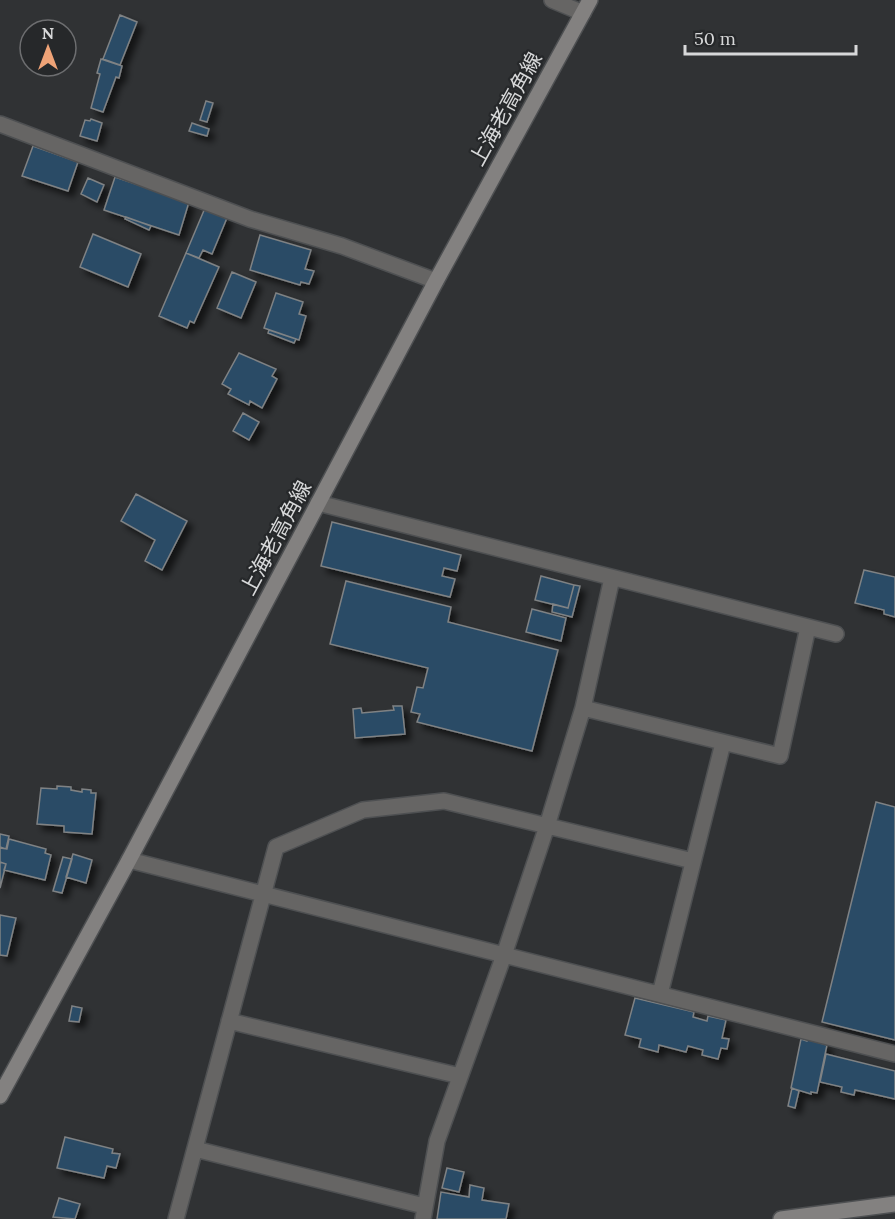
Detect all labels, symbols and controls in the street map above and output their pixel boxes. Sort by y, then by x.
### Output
north arrow [18,18,78,78]
scale bar [685,18,856,56]
text: N [42,23,54,43]
text: 50 m [694,27,736,50]
street label: 上海老高角線 [463,47,548,170]
street label: 上海老高角線 [234,476,317,600]

